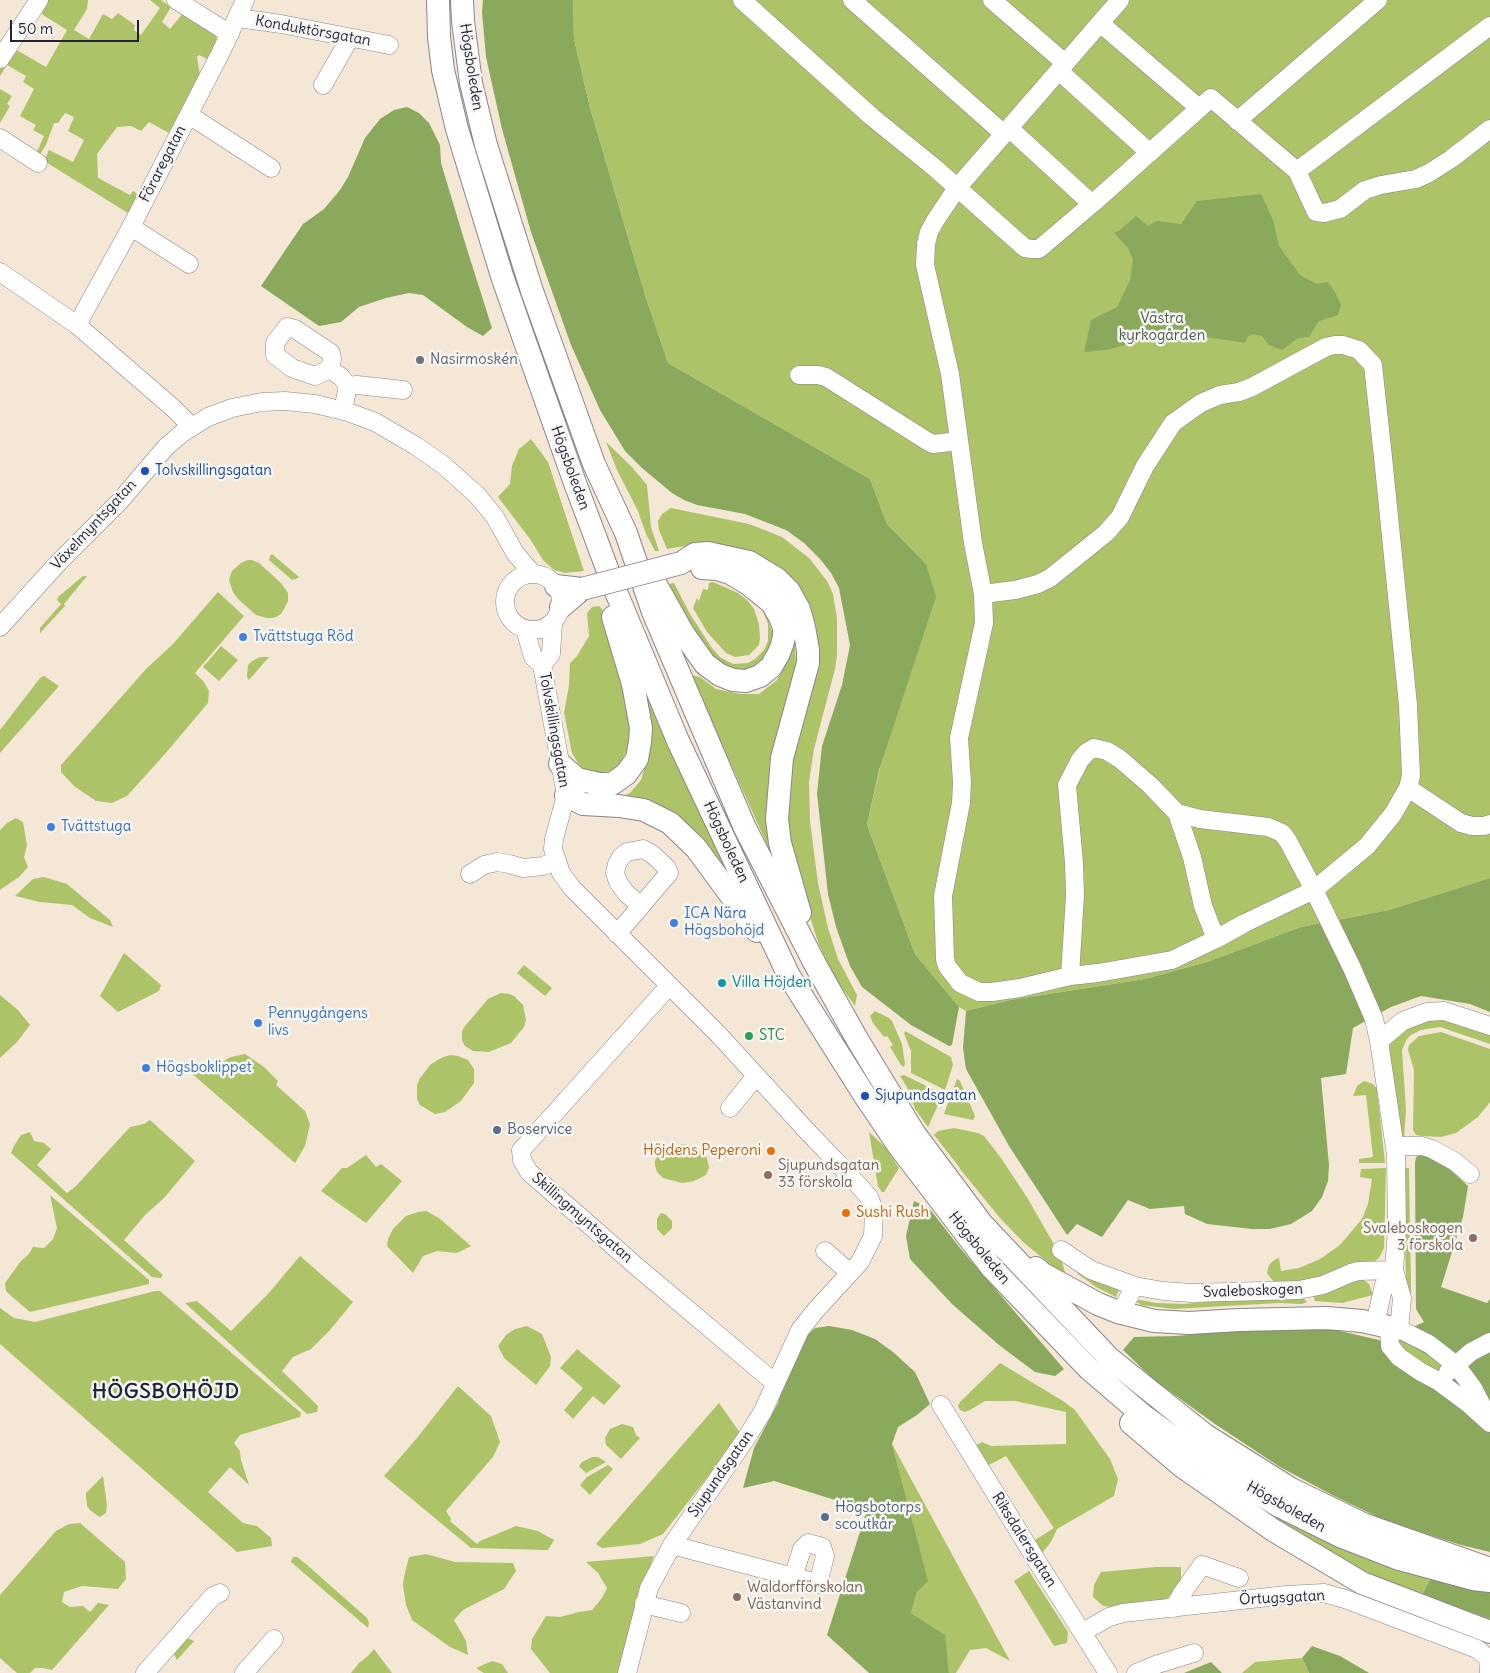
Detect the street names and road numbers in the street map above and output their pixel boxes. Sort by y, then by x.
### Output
street label: Konduktörsgatan [254,12,372,50]
street label: Högsboleden [455,22,487,112]
street label: Föraregatan [136,123,190,205]
street label: Högsboleden [546,424,594,512]
street label: Växelmyntsgatan [48,476,140,574]
street label: Tolvskillingsgatan [535,671,573,789]
street label: Högsboleden [699,798,753,886]
street label: Skillingmyntsgatan [528,1169,636,1267]
street label: Högsboleden [944,1208,1014,1288]
street label: Svaleboskogen [1203,1280,1303,1302]
street label: Sjupundsgatan [685,1427,757,1521]
street label: Högsboleden [1243,1478,1329,1536]
street label: Riksdalersgatan [988,1489,1060,1591]
street label: Örtugsgatan [1239,1587,1325,1609]

